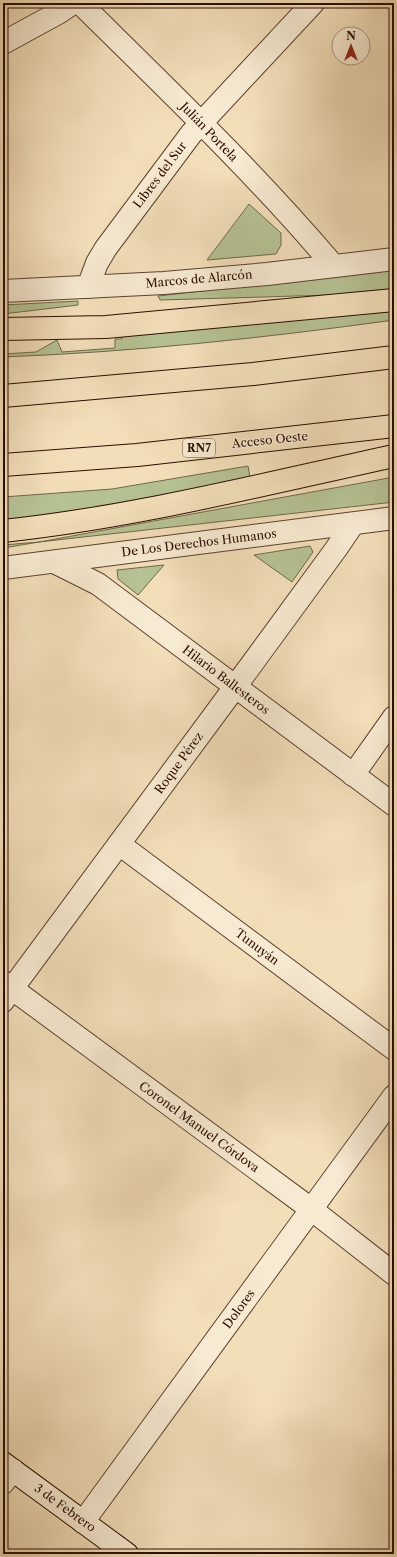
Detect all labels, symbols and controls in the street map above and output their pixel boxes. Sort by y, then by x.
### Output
north arrow [331,26,371,66]
text: N [346,29,356,43]
street label: Julián Portela [176,97,242,165]
street label: Libres del Sur [130,139,189,211]
street label: Marcos de Alarcón [145,266,253,291]
street label: Acceso Oeste [230,428,309,451]
road number: RN7 [183,439,215,457]
street label: De Los Derechos Humanos [121,526,277,559]
street label: Hilario Ballesteros [180,642,273,717]
street label: Roque Pérez [151,729,206,797]
street label: Tunuyán [232,925,283,968]
street label: Coronel Manuel Córdova [136,1078,263,1176]
street label: Dolores [219,1286,258,1331]
street label: 3 de Febrero [32,1480,99,1535]

